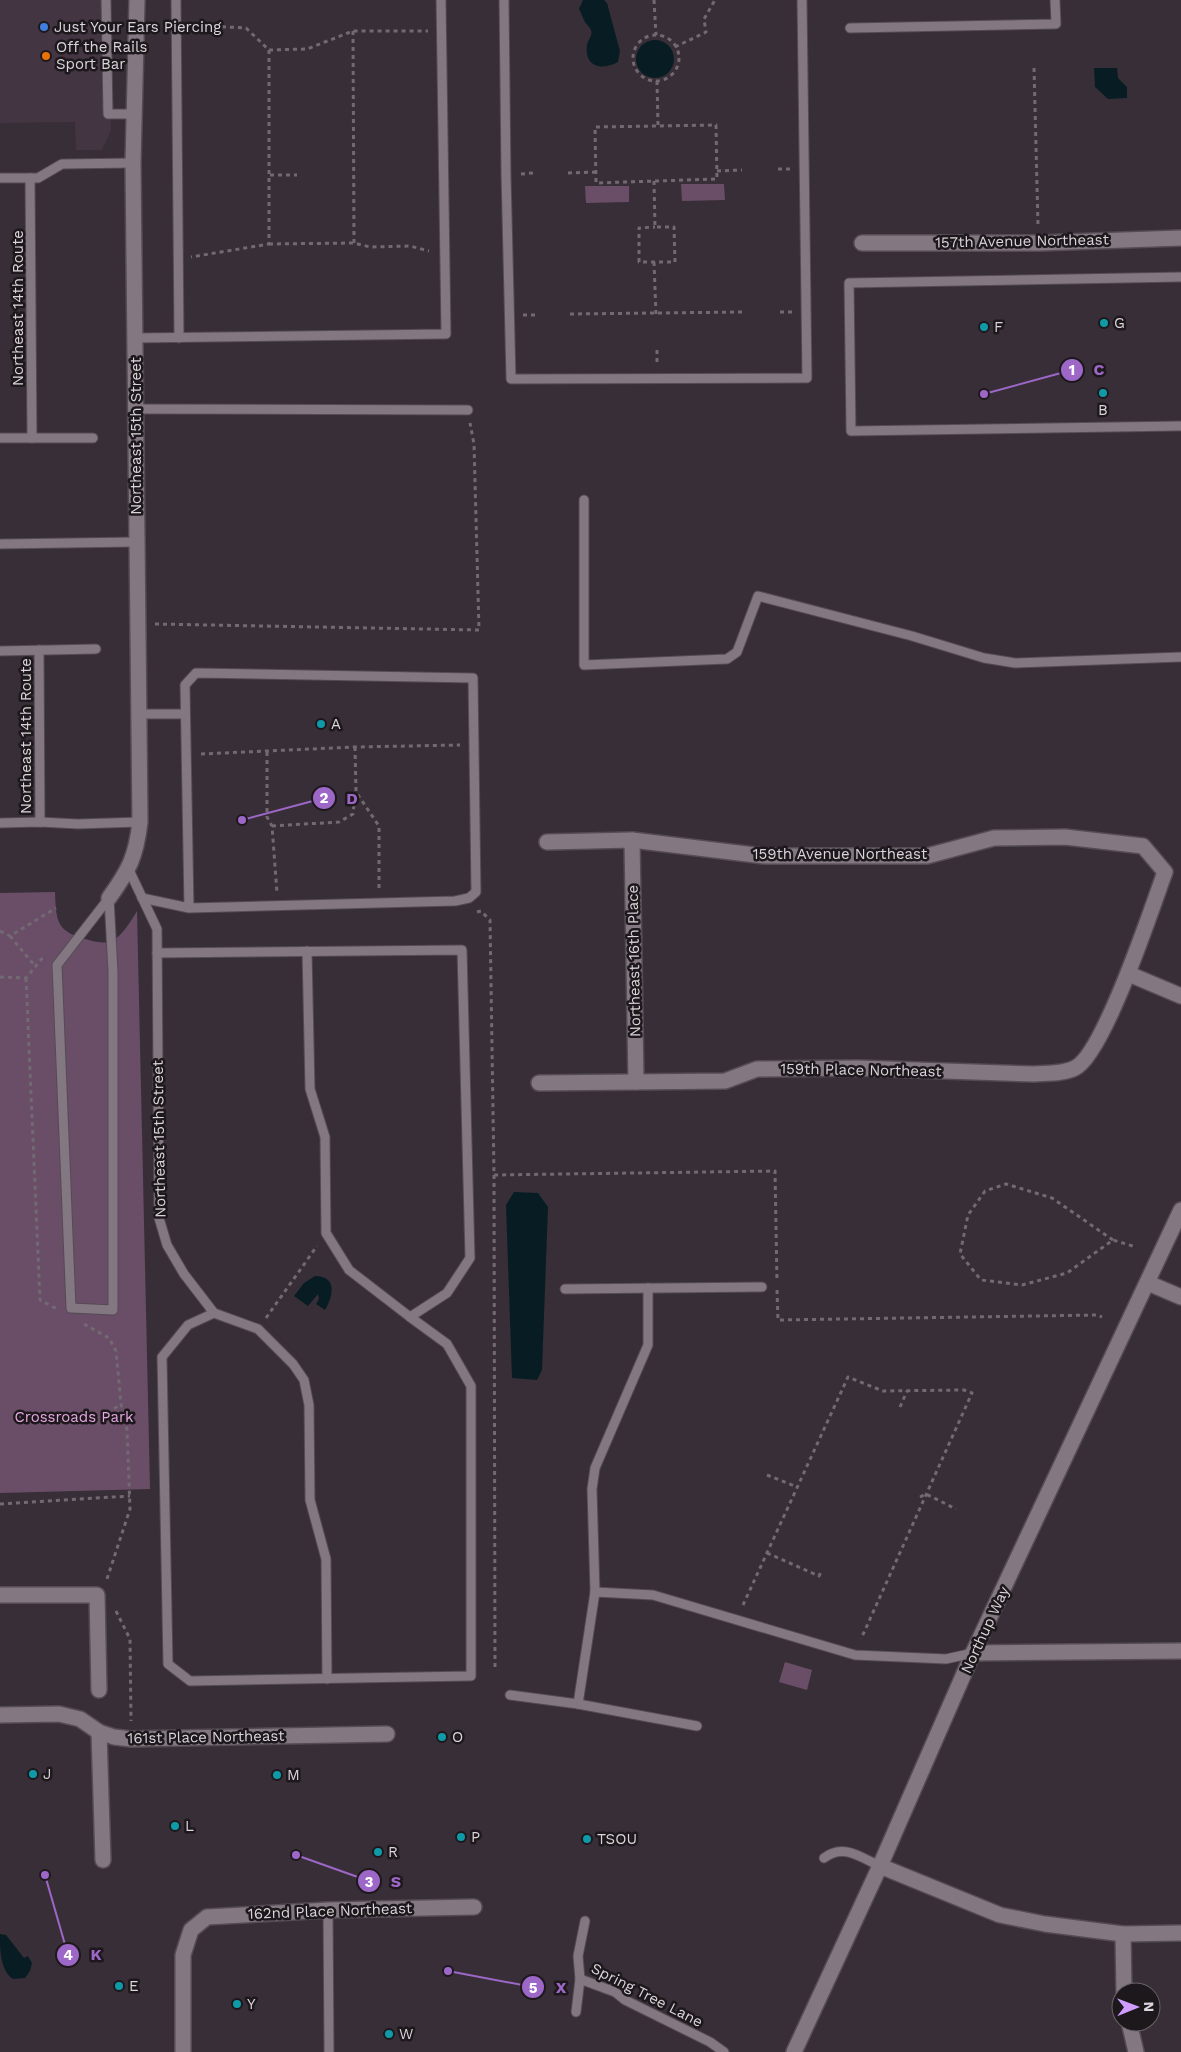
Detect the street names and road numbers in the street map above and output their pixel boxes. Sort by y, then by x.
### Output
street label: Northeast 14th Route [9,230,27,386]
street label: 157th Avenue Northeast [935,230,1110,252]
street label: Northeast 15th Street [127,356,145,515]
street label: Northeast 14th Route [17,658,35,814]
street label: 159th Avenue Northeast [753,845,928,863]
street label: Northeast 16th Place [624,885,644,1037]
street label: Northeast 15th Street [149,1059,169,1218]
street label: 159th Place Northeast [780,1060,943,1080]
street label: Northup Way [957,1583,1013,1676]
street label: 161st Place Northeast [127,1727,285,1747]
street label: 162nd Place Northeast [248,1899,413,1923]
street label: Spring Tree Lane [588,1959,706,2031]

